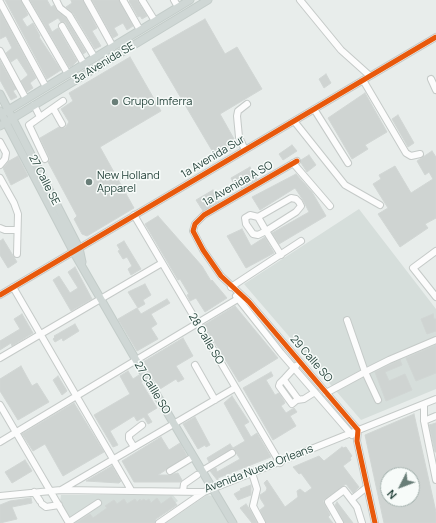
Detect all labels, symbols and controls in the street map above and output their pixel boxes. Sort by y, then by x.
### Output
street label: 3a Avenida SE [71,39,137,87]
place label: Grupo Imferra [123,95,192,109]
marker: Grupo Imferra [110,97,120,107]
street label: 1a Avenida Sur [179,133,247,181]
street label: 27 Calle SE [26,153,62,207]
street label: 1a Avenida A SO [201,159,275,209]
place label: New Holland Apparel [97,169,160,195]
marker: New Holland Apparel [84,177,94,187]
street label: 28 Calle SO [186,311,226,367]
street label: 29 Calle SO [287,333,335,385]
street label: 27 Callle SO [131,359,173,417]
street label: Avenida Nueva Orleans [203,442,315,496]
north arrow [380,467,420,507]
text: N [383,487,400,503]

